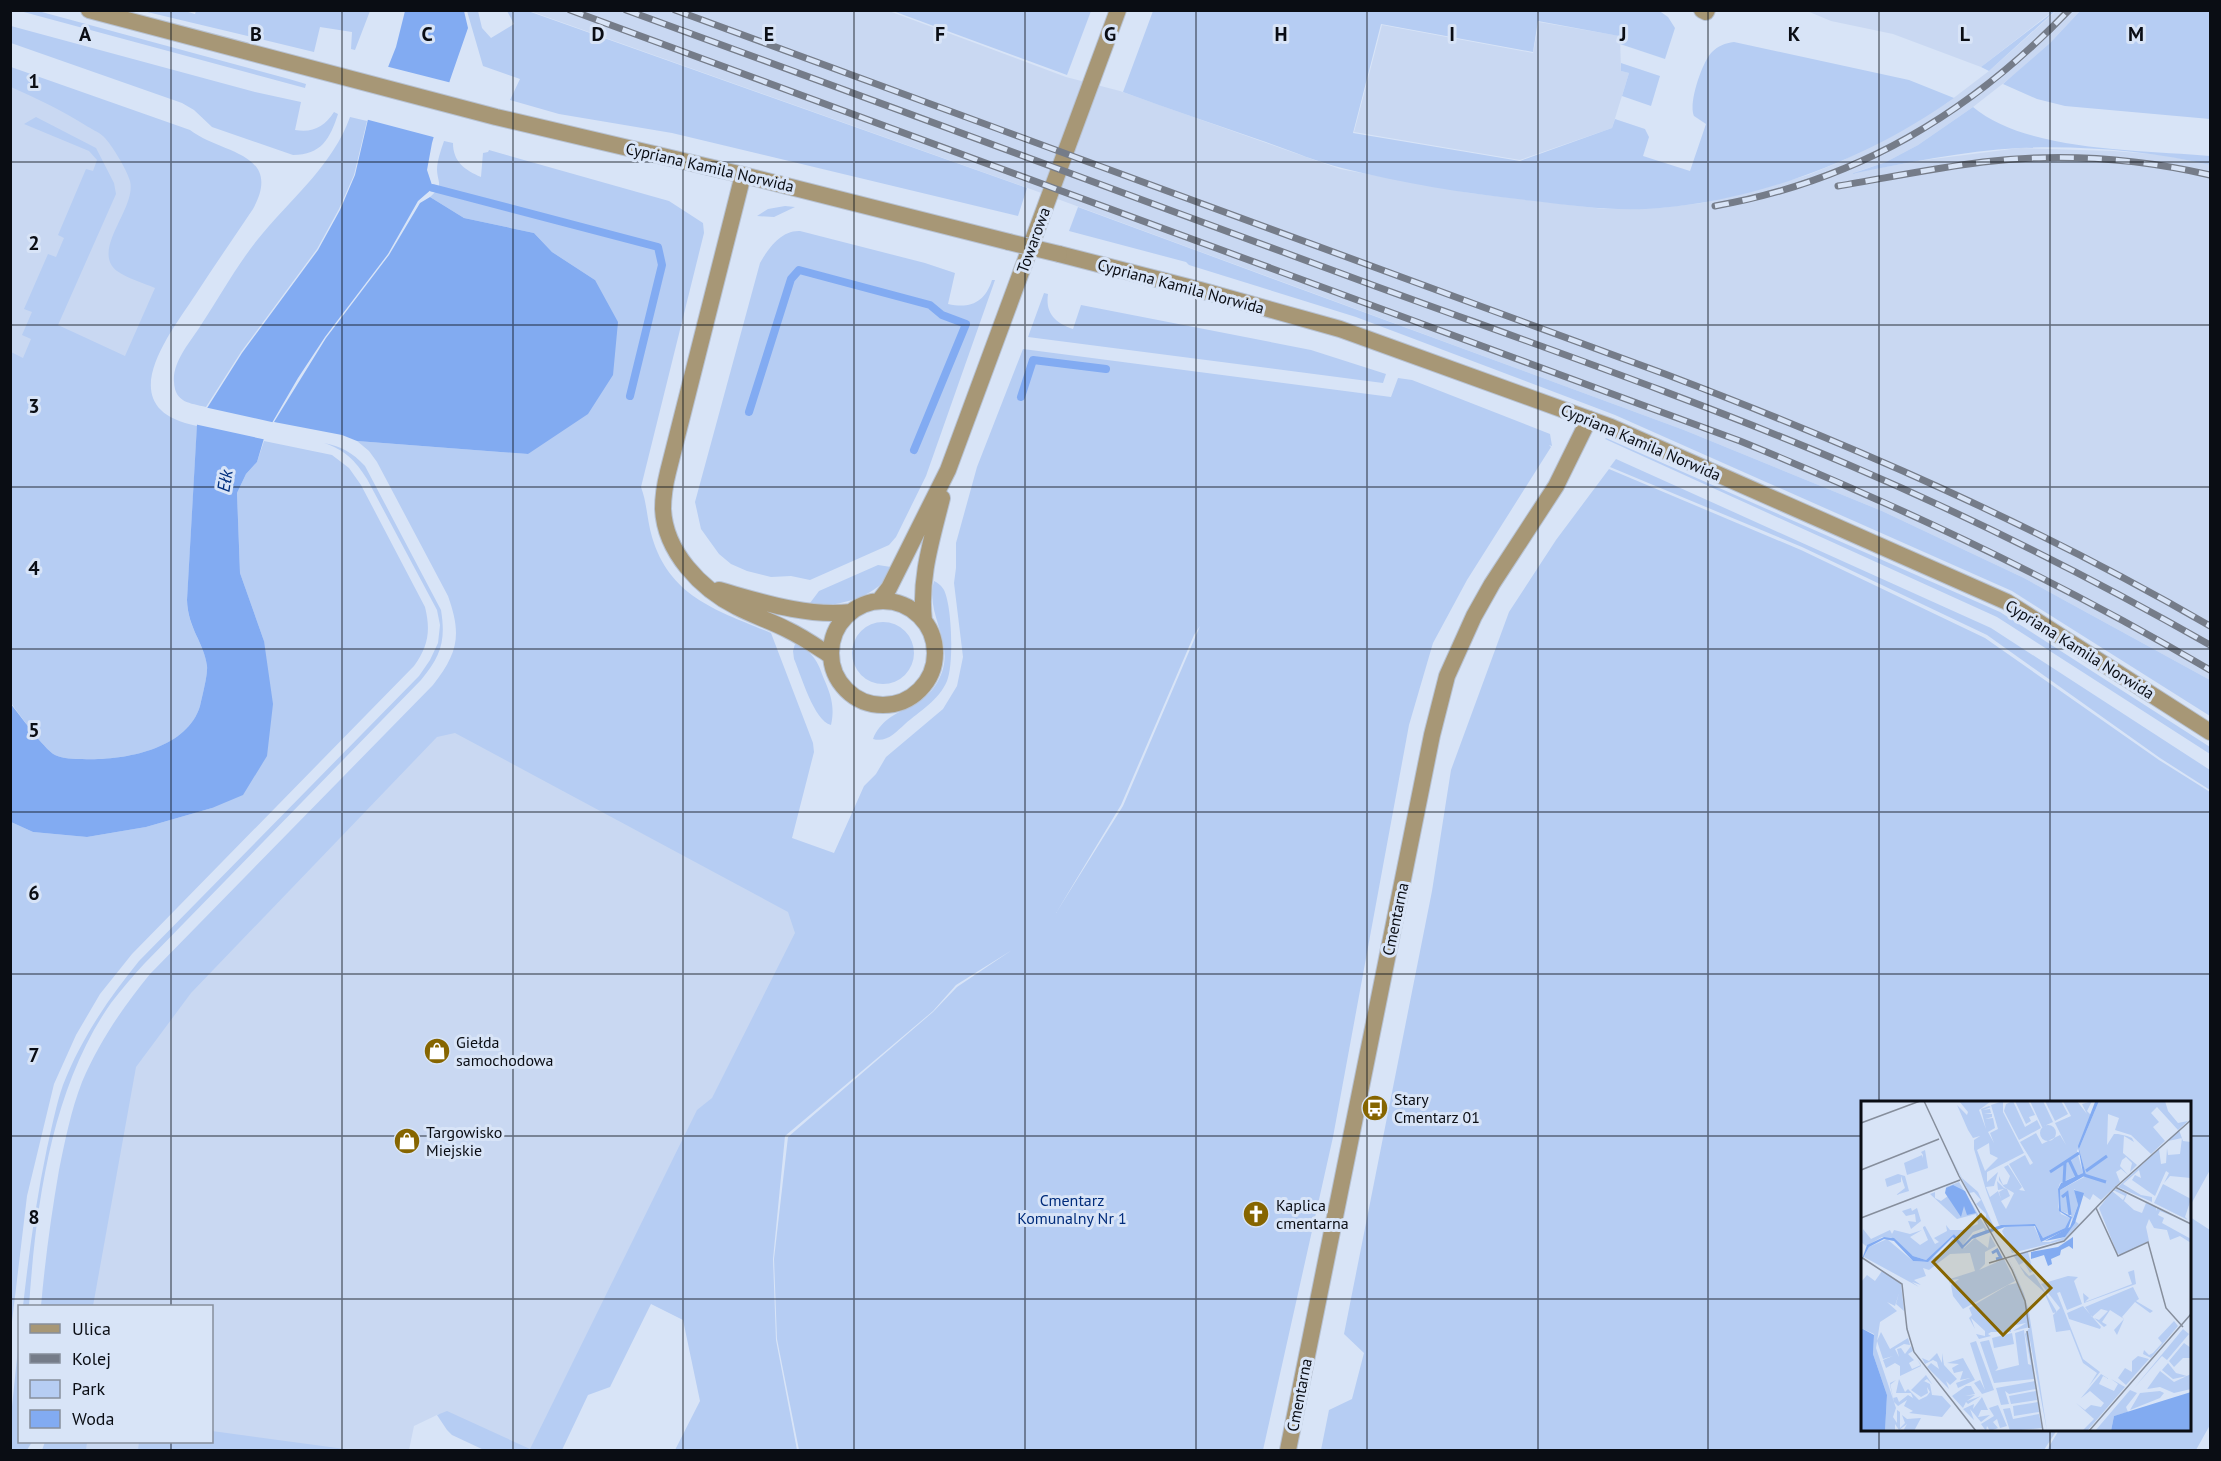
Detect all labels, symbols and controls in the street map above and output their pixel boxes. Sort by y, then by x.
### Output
text: A [79,21,92,47]
text: B [250,21,262,47]
text: C [421,21,433,47]
text: D [592,21,605,47]
text: E [764,21,774,47]
text: F [935,21,945,47]
text: G [1104,21,1116,47]
text: H [1274,21,1288,47]
text: I [1449,21,1455,47]
text: J [1619,21,1626,47]
text: K [1788,21,1801,47]
text: L [1960,21,1971,47]
text: M [2128,21,2144,47]
text: 1 [28,68,40,94]
street label: Cypriana Kamila Norwida [624,138,796,196]
street label: Towarowa [1012,204,1054,276]
text: 2 [28,230,40,256]
street label: Cypriana Kamila Norwida [1095,254,1267,318]
text: 3 [28,393,40,419]
street label: Cypriana Kamila Norwida [1558,399,1724,485]
water label: Ełk [211,467,238,494]
text: 4 [28,555,40,581]
street label: Cypriana Kamila Norwida [2002,595,2158,703]
text: 5 [28,717,40,743]
text: 6 [28,880,40,906]
street label: Cmentarna [1378,881,1412,957]
place label: Giełda samochodowa [456,1032,554,1070]
shop icon: Giełda samochodowa [422,1036,452,1066]
text: 7 [28,1042,40,1068]
place label: Stary Cmentarz 01 [1394,1089,1480,1127]
bus stop icon: Stary Cmentarz 01 [1360,1093,1390,1123]
inset map [1861,1101,2191,1431]
place label: Targowisko Miejskie [426,1122,502,1160]
shop icon: Targowisko Miejskie [392,1126,422,1156]
park label: Cmentarz Komunalny Nr 1 [1017,1190,1127,1228]
place label: Kaplica cmentarna [1276,1195,1349,1233]
church icon: Kaplica cmentarna [1241,1199,1271,1229]
text: 8 [28,1204,40,1230]
legend [18,1305,213,1443]
text: Ulica [72,1317,111,1340]
text: Kolej [72,1347,111,1370]
street label: Cmentarna [1282,1357,1316,1433]
text: Park [72,1377,105,1400]
text: Woda [72,1407,114,1430]

